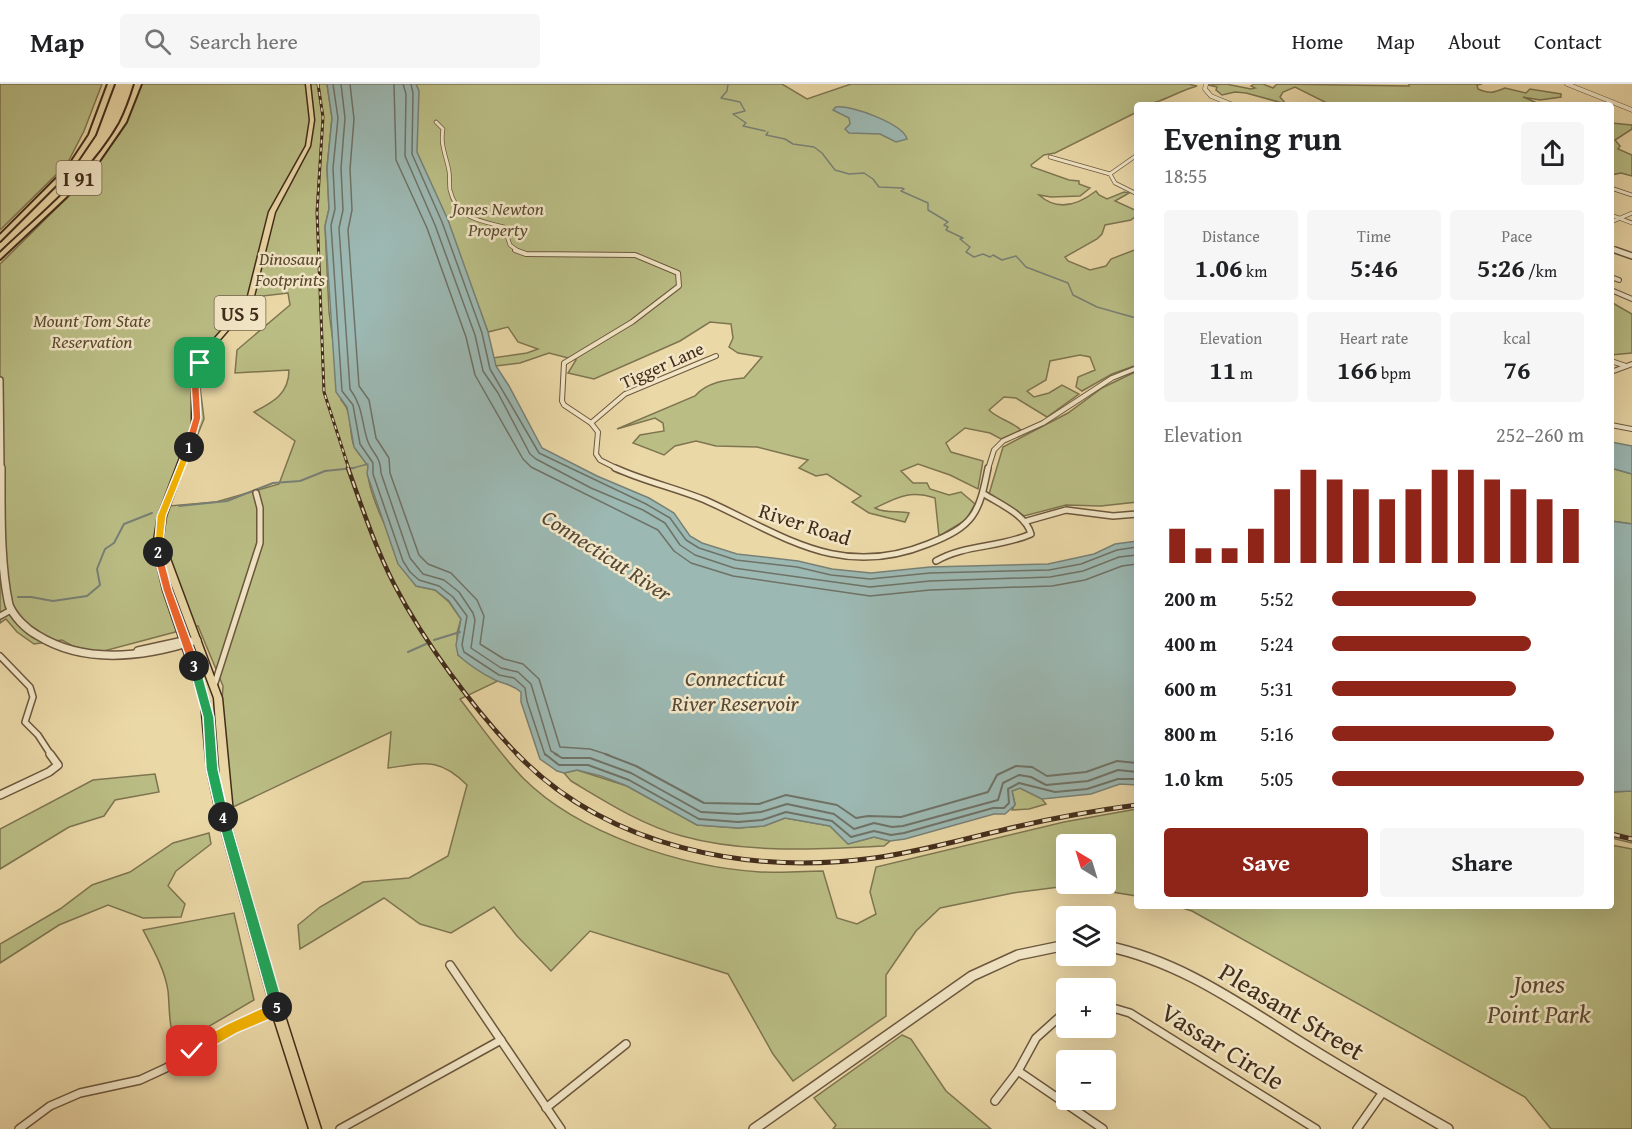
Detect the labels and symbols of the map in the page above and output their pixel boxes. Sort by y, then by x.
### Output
road number: I 91 [56,161,101,195]
park label: Jones Newton Property [449,195,544,243]
park label: Dinosaur Footprints [254,245,325,293]
road number: US 5 [214,296,266,330]
park label: Mount Tom State Reservation [33,307,151,355]
street label: Tigger Lane [616,335,708,395]
pin [174,337,225,388]
pin: 1 [174,432,204,462]
street label: River Road [755,495,856,554]
water label: Connecticut River [536,501,679,609]
pin: 2 [143,537,173,567]
pin: 3 [179,651,209,681]
water label: Connecticut River Reservoir [670,662,800,719]
pin: 4 [208,802,238,832]
north arrow [1056,834,1116,894]
street label: Pleasant Street [1212,952,1372,1070]
park label: Jones Point Park [1486,964,1591,1033]
pin: 5 [262,992,292,1022]
street label: Vassar Circle [1153,992,1293,1100]
pin [166,1025,217,1076]

